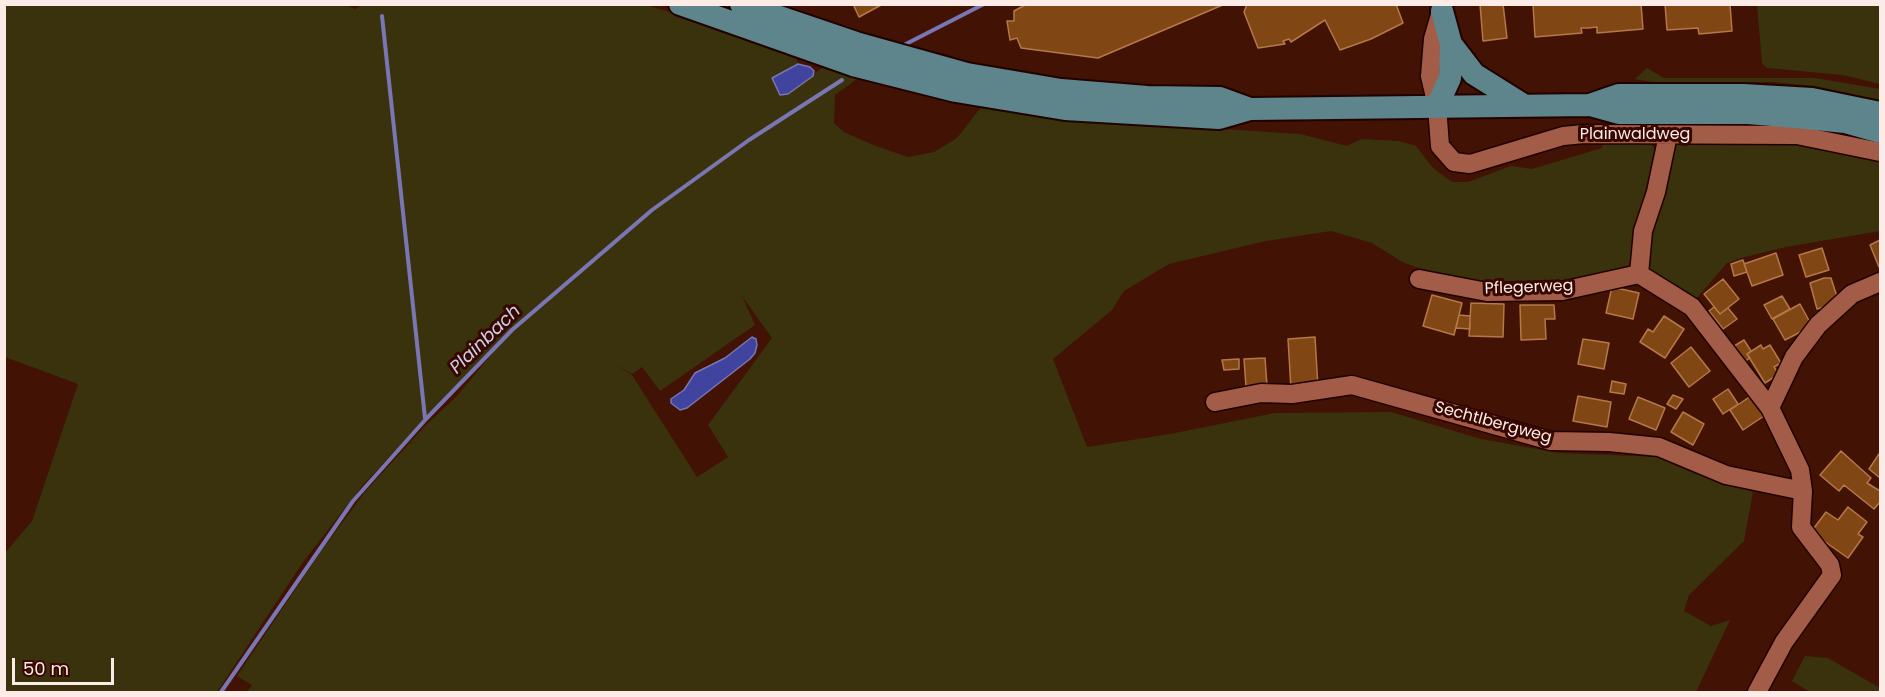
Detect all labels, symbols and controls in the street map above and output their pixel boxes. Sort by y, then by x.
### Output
street label: Plainwaldweg [1580,125,1690,145]
street label: Pflegerweg [1484,277,1574,299]
water label: Plainbach [446,301,526,379]
street label: Sechtlbergweg [1432,398,1554,448]
scale bar [15,646,117,684]
text: 50 m [23,656,69,681]

